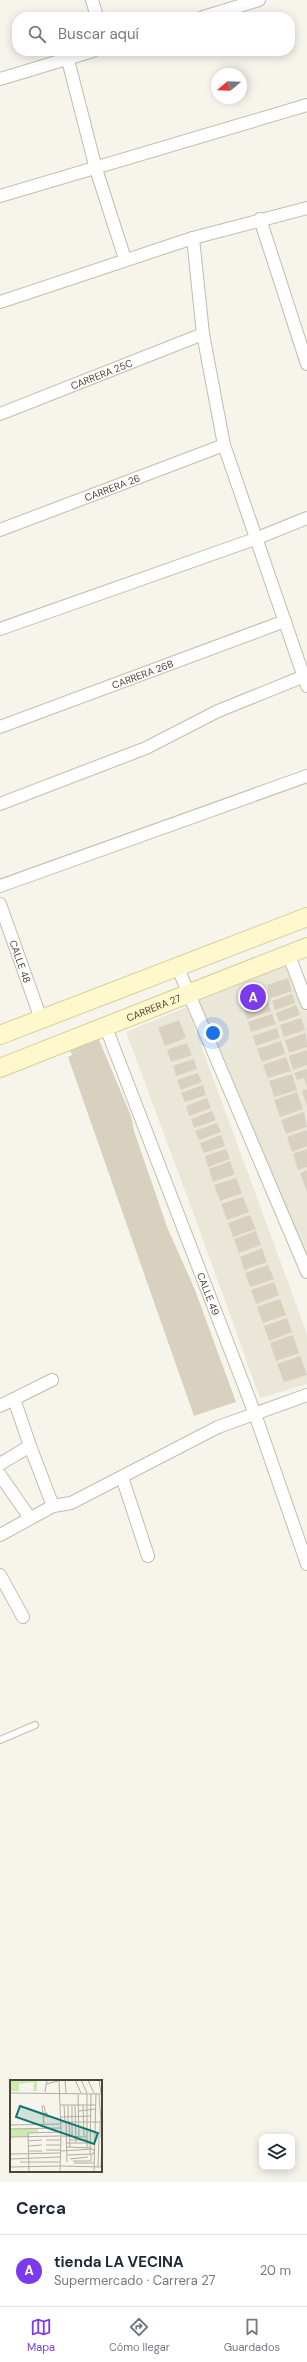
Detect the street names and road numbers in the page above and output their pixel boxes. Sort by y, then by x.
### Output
street label: CARRERA 25C [69,356,134,392]
street label: CARRERA 26 [83,471,142,504]
street label: CARRERA 26B [110,657,175,691]
street label: CALLE 48 [7,938,34,985]
street label: CARRERA 27 [124,991,183,1024]
street label: CALLE 49 [194,1270,223,1317]

